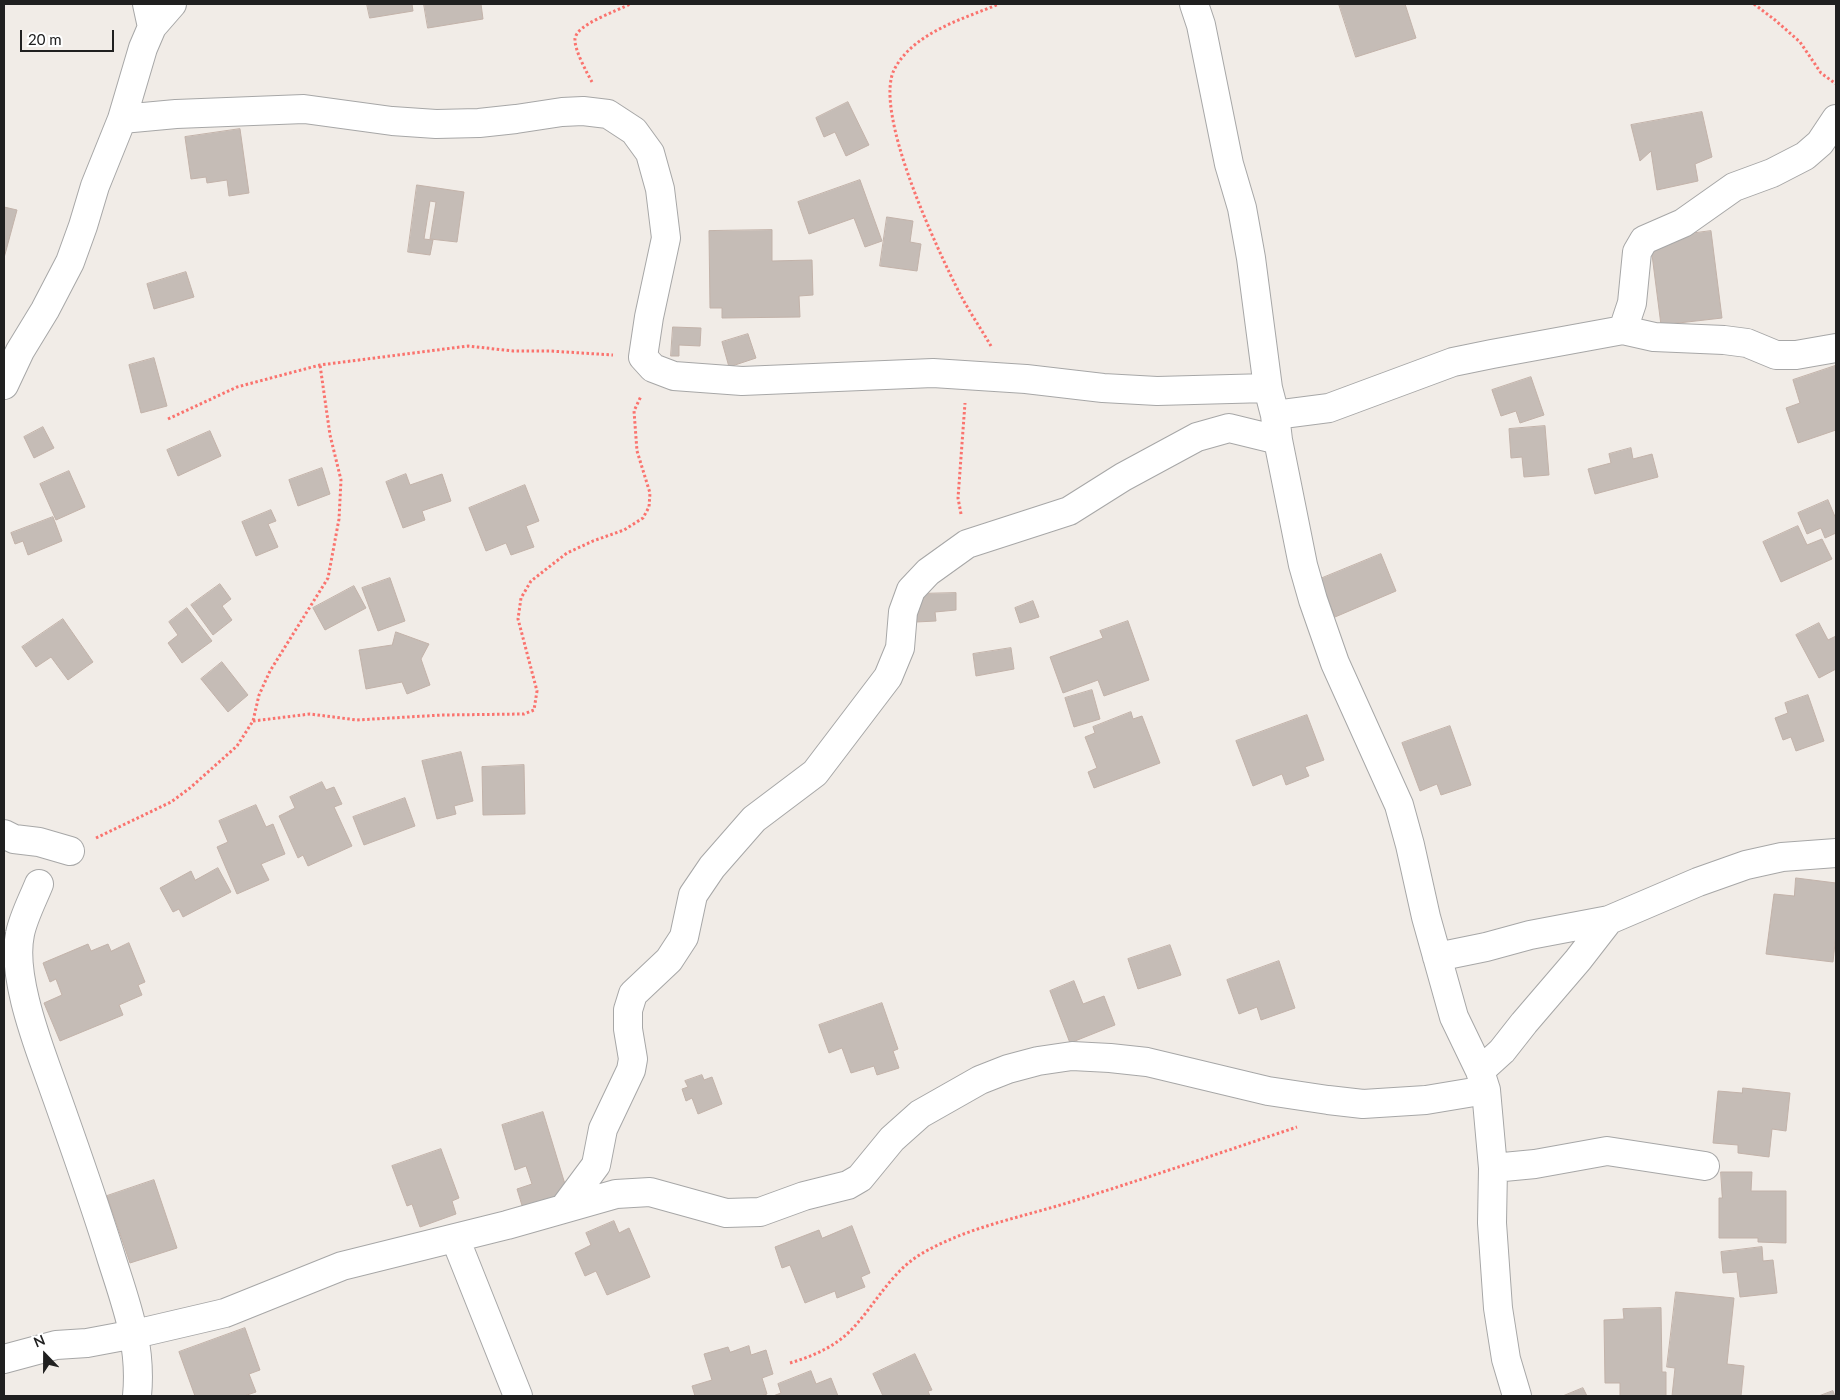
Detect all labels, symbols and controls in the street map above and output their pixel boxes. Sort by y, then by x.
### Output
scale bar [22,20,116,52]
text: 20 m [28,30,62,48]
north arrow [20,1330,70,1380]
text: N [31,1331,47,1351]

